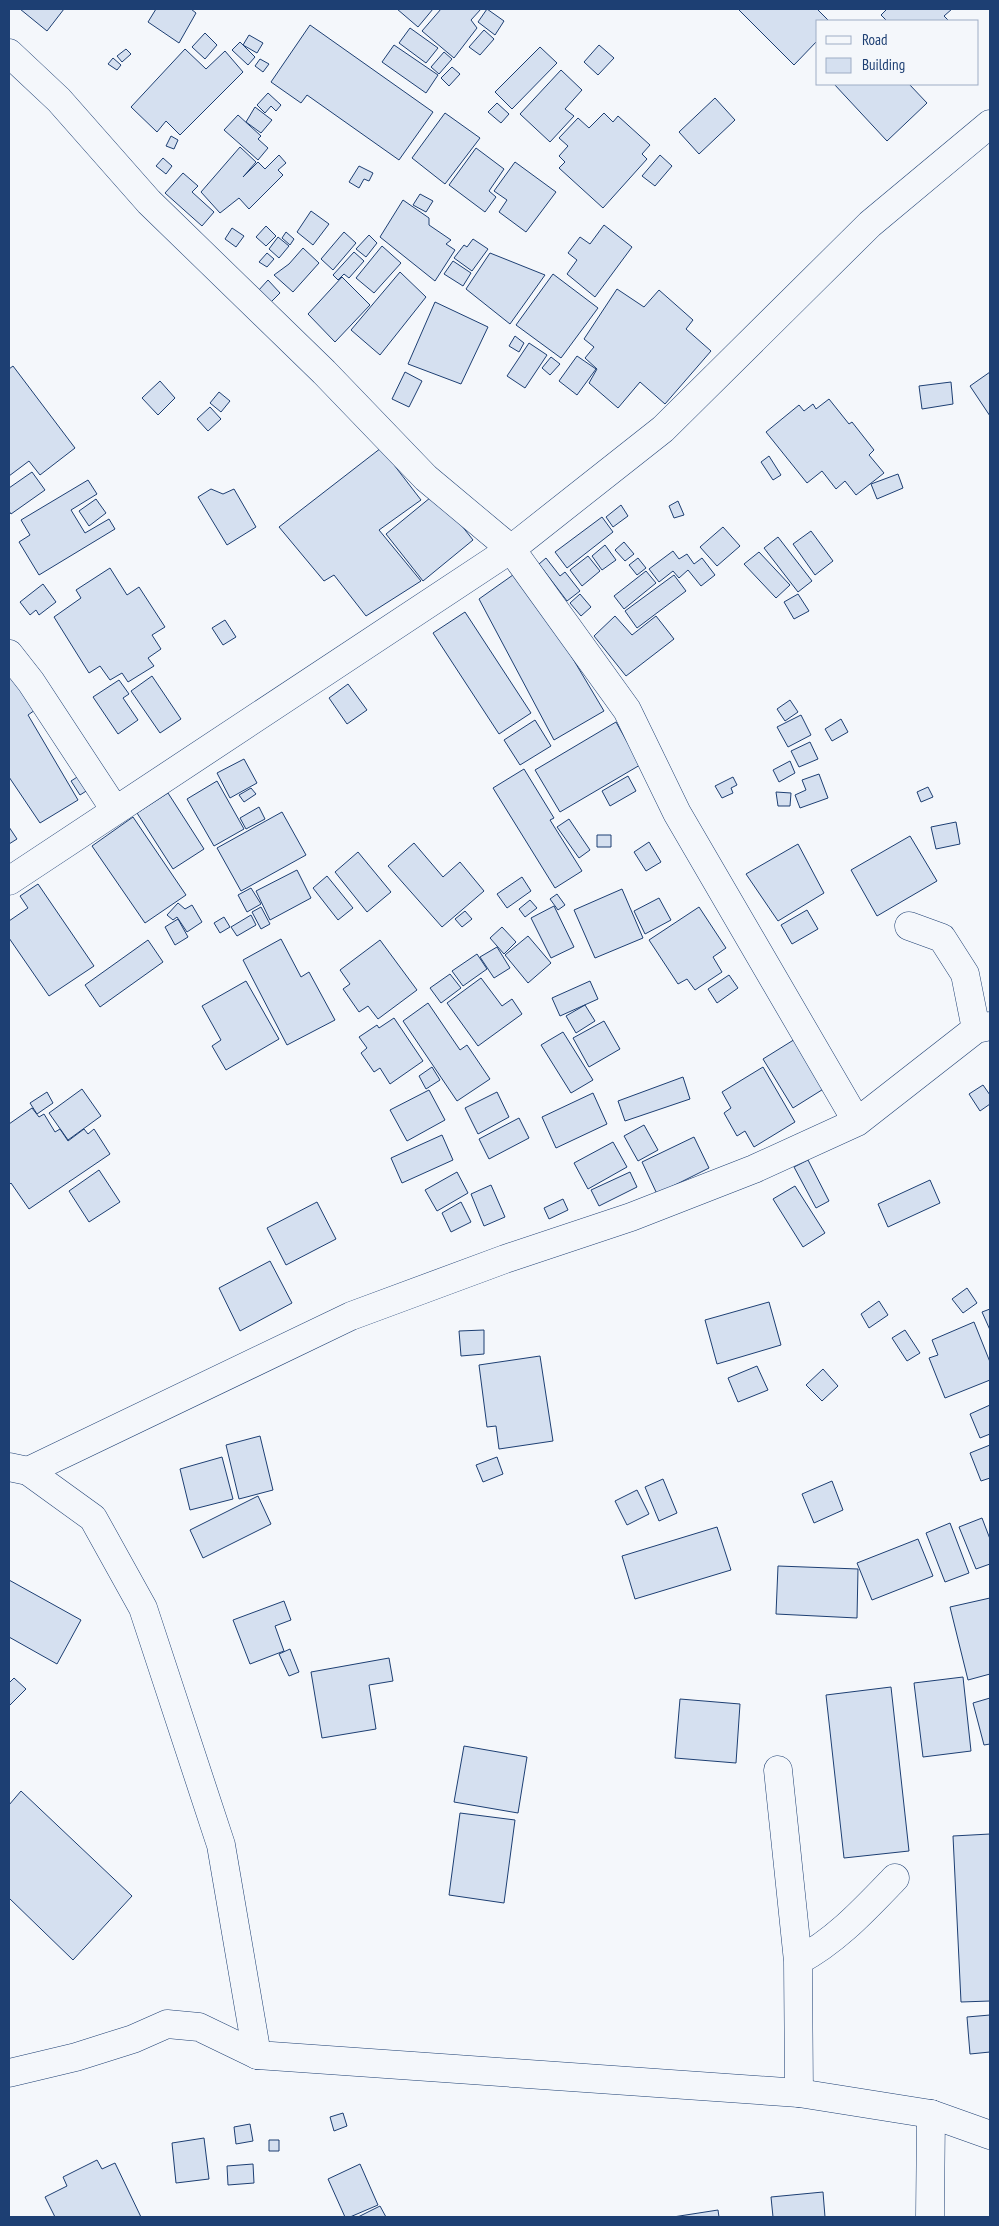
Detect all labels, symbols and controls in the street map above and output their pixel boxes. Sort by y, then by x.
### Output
legend [816,20,979,85]
text: Road [862,30,888,49]
text: Building [862,55,905,74]

